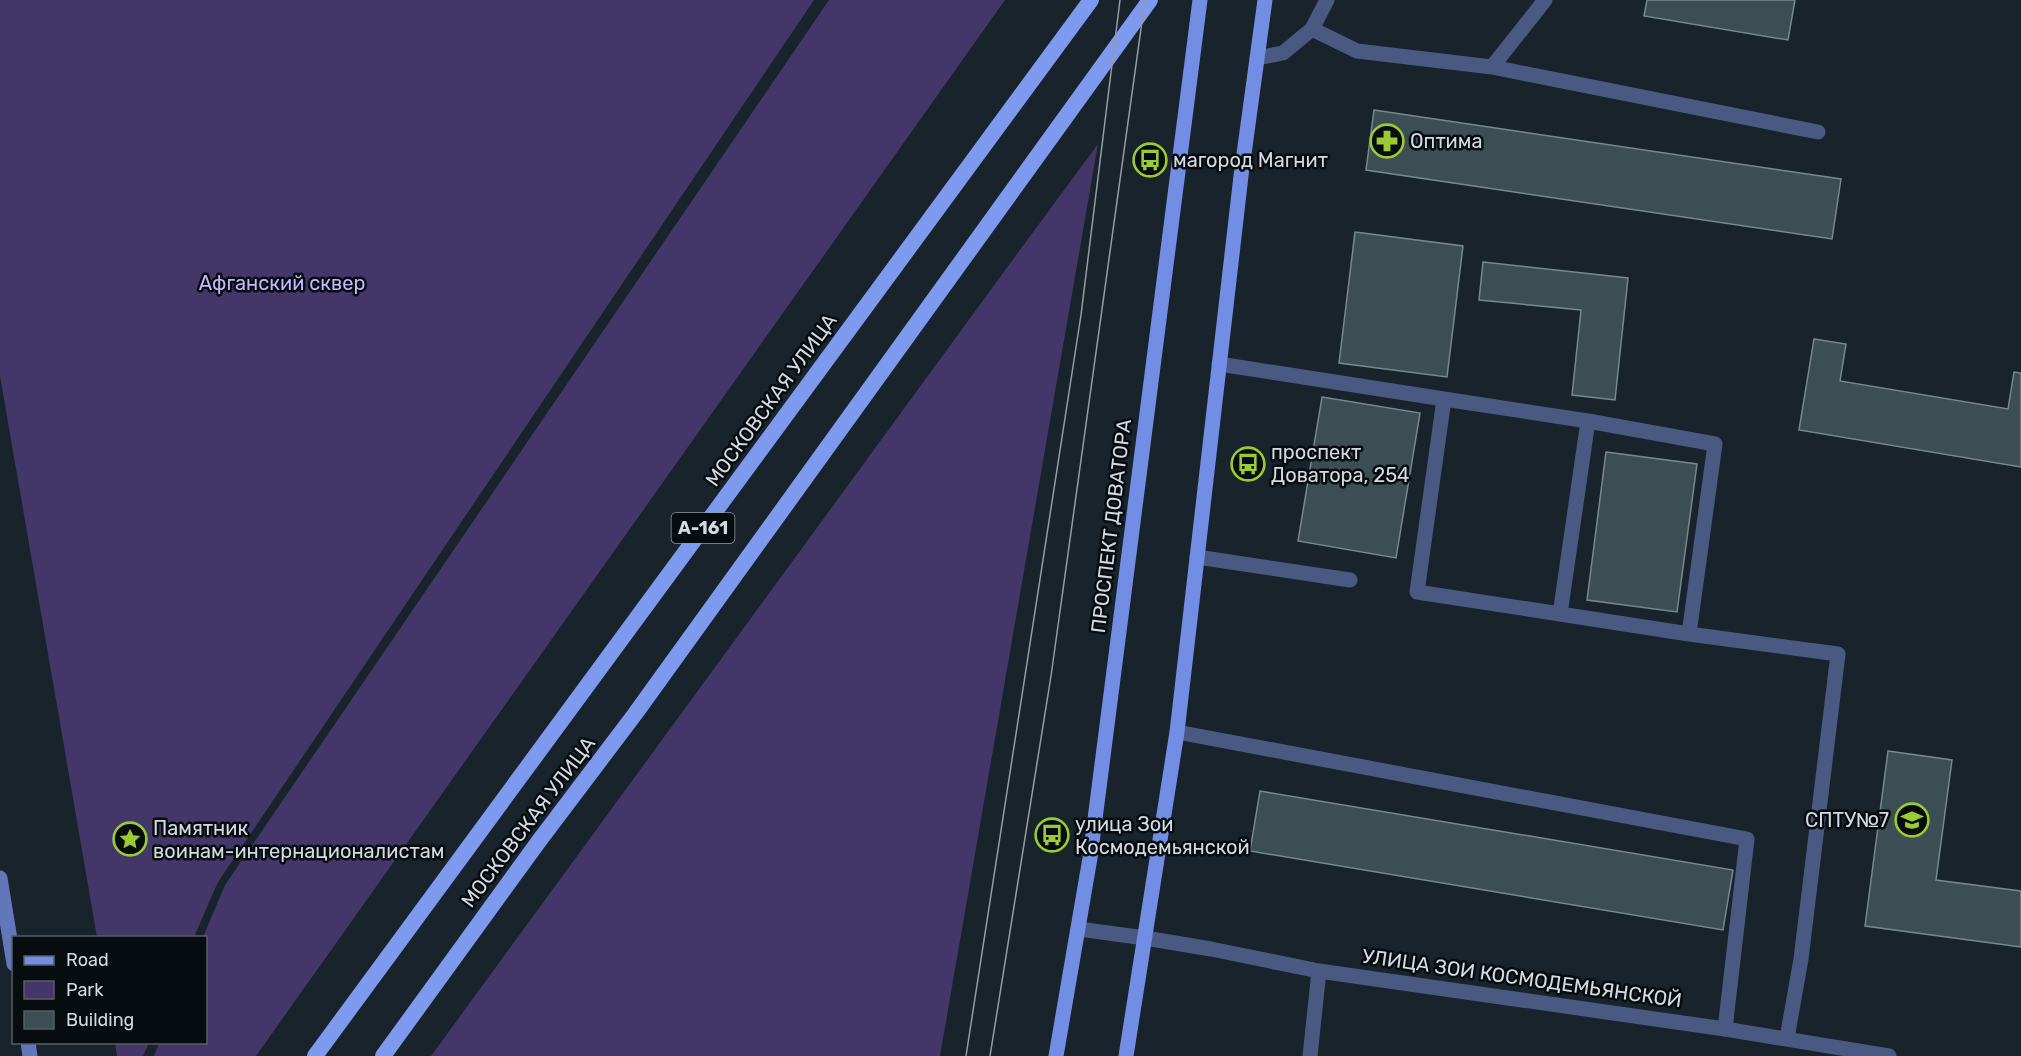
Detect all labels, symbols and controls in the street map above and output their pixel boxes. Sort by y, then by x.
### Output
pharmacy icon: Оптима [1369,123,1405,159]
place label: Оптима [1410,129,1482,153]
bus stop icon: магород Магнит [1132,142,1168,178]
place label: магород Магнит [1173,148,1328,172]
park label: Афганский сквер [199,271,365,295]
street label: МОСКОВСКАЯ УЛИЦА [700,309,842,491]
street label: ПРОСПЕКТ ДОВАТОРА [1086,418,1136,634]
place label: проспект Доватора, 254 [1271,440,1410,487]
bus stop icon: проспект Доватора, 254 [1230,446,1266,482]
road number: А-161 [672,513,734,543]
street label: МОСКОВСКАЯ УЛИЦА [456,732,600,912]
school or university icon: СПТУ№7 [1894,802,1930,838]
place label: СПТУ№7 [1805,808,1889,832]
place label: улица Зои Космодемьянской [1075,812,1250,859]
place label: Памятник воинам-интернационалистам [153,816,444,863]
bus stop icon: улица Зои Космодемьянской [1034,817,1070,853]
place icon: Памятник воинам-интернационалистам [112,821,148,857]
legend [12,936,207,1044]
street label: УЛИЦА ЗОИ КОСМОДЕМЬЯНСКОЙ [1361,944,1683,1012]
text: Road [66,949,109,971]
text: Park [66,979,104,1001]
text: Building [66,1009,134,1031]

